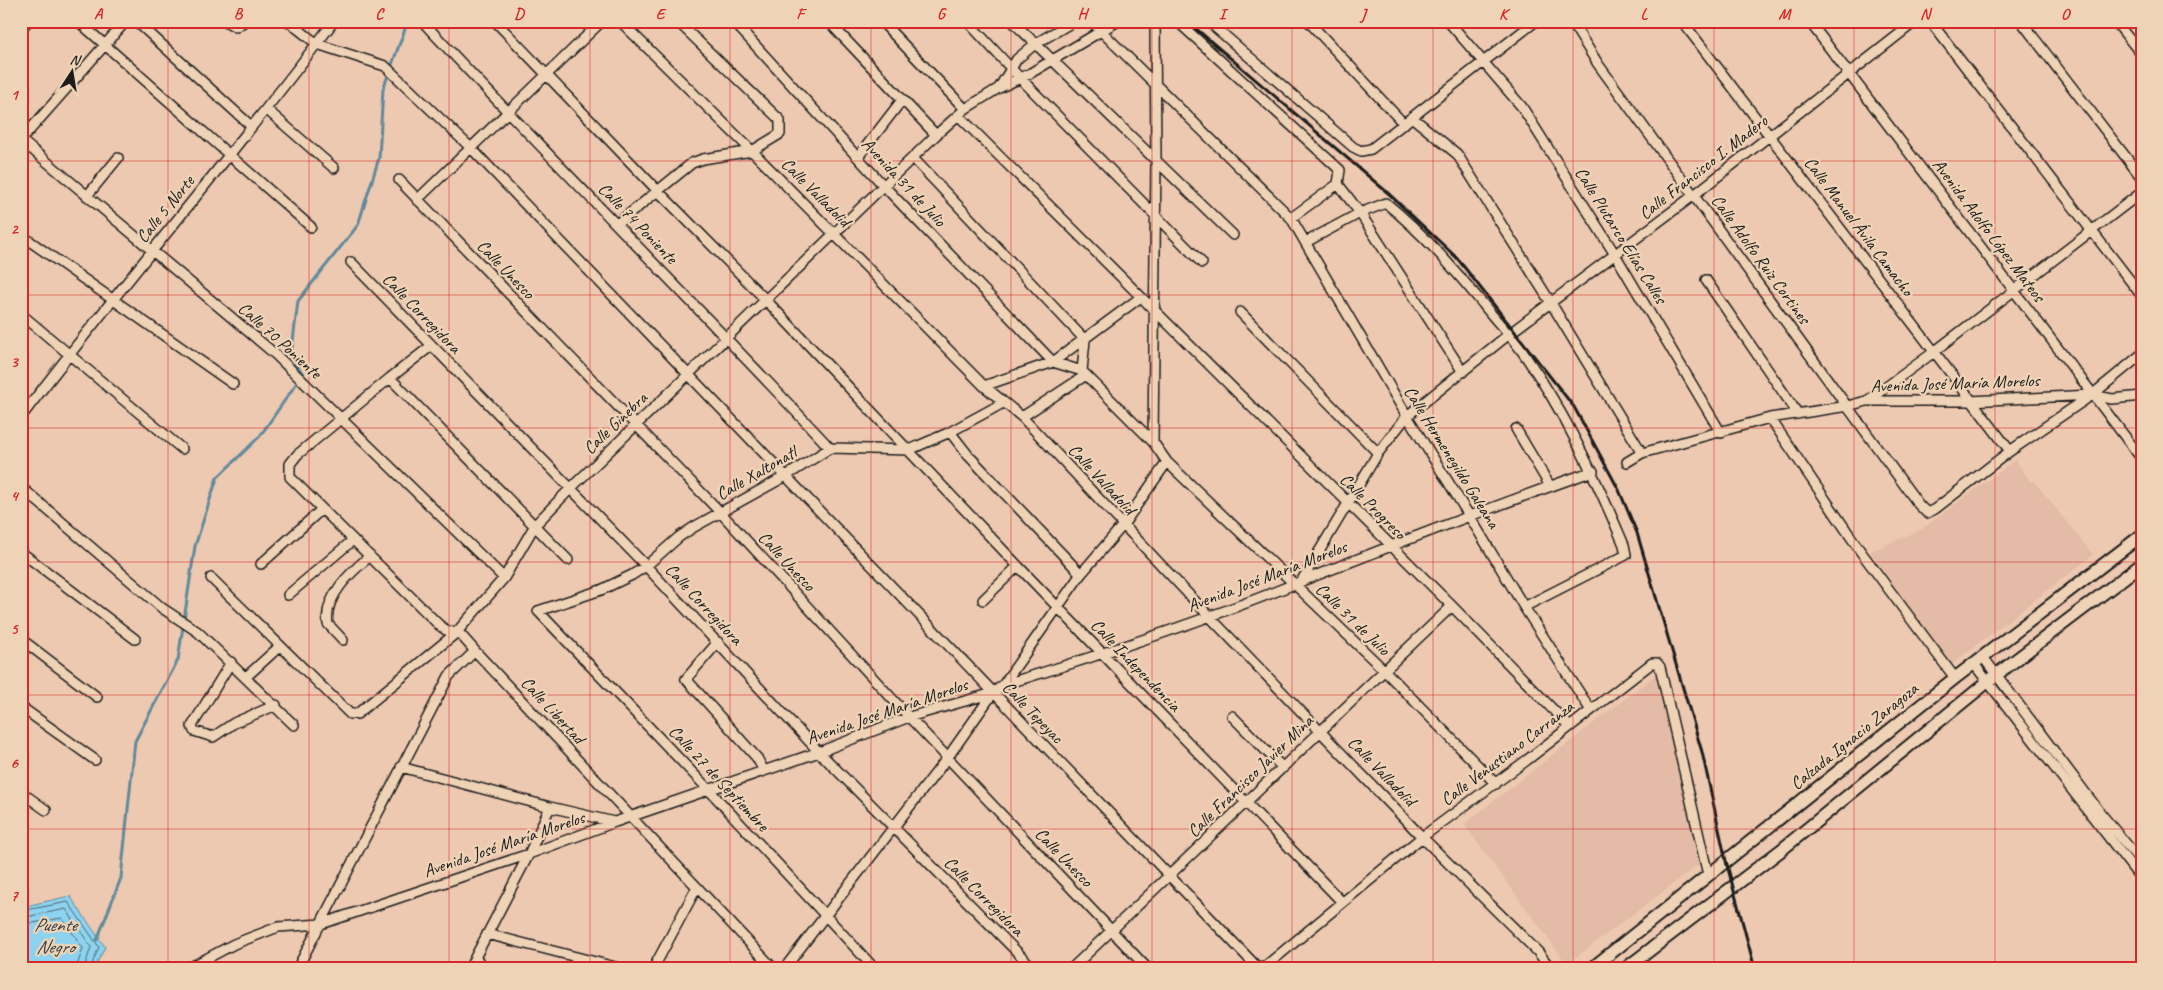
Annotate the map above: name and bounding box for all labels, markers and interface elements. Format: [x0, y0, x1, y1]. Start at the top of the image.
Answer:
text: A [94, 4, 104, 24]
text: B [234, 4, 244, 24]
text: C [375, 4, 385, 24]
text: D [514, 4, 525, 24]
text: E [656, 4, 667, 24]
text: F [796, 4, 807, 24]
text: G [937, 4, 947, 24]
text: H [1077, 4, 1089, 24]
text: I [1219, 4, 1229, 24]
text: J [1359, 4, 1368, 24]
text: K [1499, 4, 1511, 24]
text: L [1641, 4, 1649, 24]
text: M [1778, 4, 1792, 24]
text: N [1920, 4, 1933, 24]
text: O [2061, 4, 2071, 24]
north arrow [48, 48, 98, 98]
text: N [69, 51, 83, 69]
text: 1 [10, 85, 19, 105]
street label: Calle Francisco I. Madero [1634, 109, 1773, 224]
street label: Avenida 31 de Julio [857, 133, 952, 232]
street label: Calle Manuel Ávila Camacho [1799, 152, 1920, 301]
street label: Calle Valladolid [777, 153, 857, 233]
street label: Avenida Adolfo López Mateos [1928, 154, 2051, 307]
street label: Calle Plutarco Elías Calles [1570, 163, 1673, 309]
street label: Calle 5 Norte [131, 170, 200, 247]
street label: Calle 74 Poniente [594, 178, 683, 269]
street label: Calle Adolfo Ruiz Cortines [1707, 190, 1816, 329]
text: 2 [10, 219, 19, 239]
street label: Calle Unesco [472, 235, 541, 304]
street label: Calle Corregidora [378, 268, 467, 359]
street label: Calle 70 Poniente [234, 297, 327, 384]
text: 3 [10, 352, 19, 372]
street label: Avenida José María Morelos [1870, 369, 2042, 397]
street label: Calle Hermenegildo Galeana [1399, 382, 1506, 534]
street label: Calle Ginebra [578, 386, 653, 459]
street label: Calle Valladolid [1064, 439, 1142, 521]
street label: Calle Xaltonatl [712, 440, 803, 505]
street label: Calle Progreso [1335, 468, 1412, 545]
text: 4 [10, 486, 19, 506]
street label: Calle Unesco [754, 526, 821, 597]
street label: Avenida José María Morelos [1184, 535, 1352, 617]
street label: Calle Corregidora [661, 558, 748, 650]
street label: Calle 31 de Julio [1311, 578, 1396, 661]
street label: Calle Independencia [1086, 614, 1187, 717]
text: 5 [11, 619, 20, 639]
street label: Calle Libertad [516, 672, 592, 750]
street label: Avenida José María Morelos [803, 672, 972, 749]
street label: Calle Tepeyac [998, 676, 1069, 748]
street label: Calzada Ignacio Zaragoza [1786, 677, 1923, 794]
street label: Calle Venustiano Carranza [1436, 695, 1579, 810]
street label: Calle Francisco Javier Mina [1182, 709, 1318, 842]
street label: Calle 27 de Septiembre [664, 720, 775, 837]
street label: Calle Valladolid [1343, 731, 1423, 813]
text: 6 [10, 753, 19, 773]
street label: Avenida José María Morelos [420, 805, 589, 882]
street label: Calle Unesco [1030, 823, 1099, 892]
street label: Calle Corregidora [939, 851, 1029, 941]
text: 7 [10, 886, 19, 906]
water label: Puente Negro [34, 913, 79, 959]

